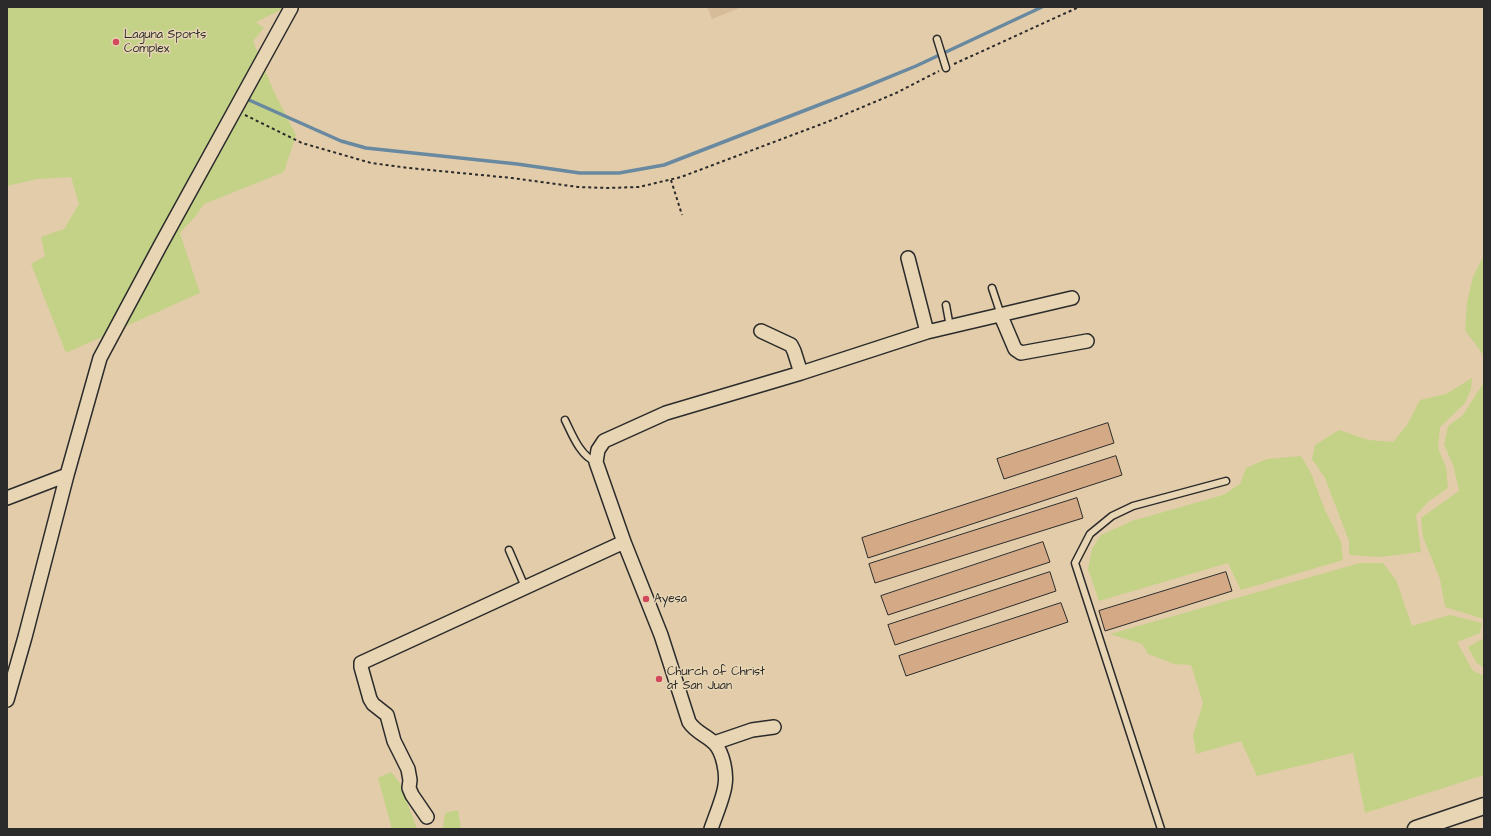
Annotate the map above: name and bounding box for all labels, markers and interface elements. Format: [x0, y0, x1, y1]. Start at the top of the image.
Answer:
place label: Laguna Sports Complex [124, 28, 206, 56]
marker: Laguna Sports Complex [111, 37, 121, 47]
place label: Ayesa [654, 592, 687, 606]
marker: Ayesa [641, 594, 651, 604]
place label: Church of Christ at San Juan [667, 665, 765, 693]
marker: Church of Christ at San Juan [654, 674, 664, 684]

